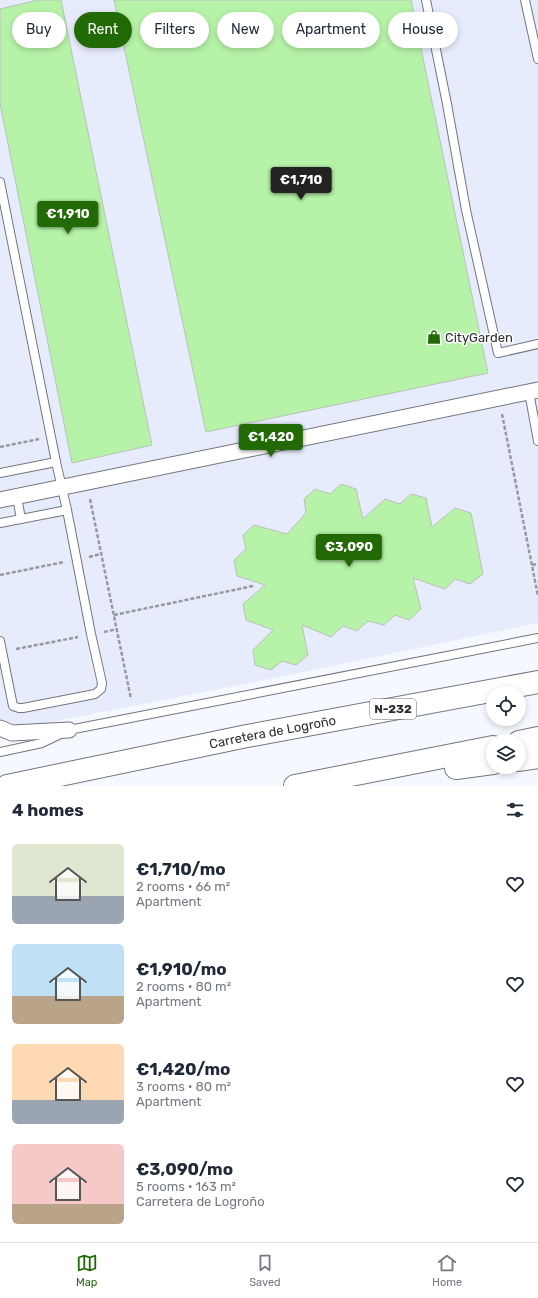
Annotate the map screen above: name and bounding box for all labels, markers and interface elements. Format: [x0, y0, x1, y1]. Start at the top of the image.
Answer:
chip: Buy [12, 12, 66, 48]
chip: Rent [74, 12, 132, 48]
chip: Filters [140, 12, 209, 48]
chip: New [217, 12, 274, 48]
chip: Apartment [282, 12, 380, 48]
chip: House [388, 12, 458, 48]
pin: €1,710 [268, 167, 334, 201]
text: €1,710 [280, 172, 322, 187]
pin: €1,910 [35, 201, 101, 235]
text: €1,910 [46, 206, 90, 221]
shop icon: CityGarden [426, 329, 442, 345]
place label: CityGarden [445, 330, 513, 345]
pin: €1,420 [238, 424, 304, 458]
text: €1,420 [248, 429, 294, 444]
pin: €3,090 [316, 534, 382, 568]
text: €3,090 [325, 539, 373, 554]
map controls [486, 686, 526, 774]
button: locate [486, 686, 526, 726]
road number: N-232 [370, 699, 416, 719]
street label: Carretera de Logroño [208, 713, 337, 752]
button: layers [486, 734, 526, 774]
icon: filters [504, 799, 526, 821]
text: 4 homes [12, 800, 84, 820]
text: €1,710/mo [136, 859, 226, 879]
icon: home [44, 860, 92, 908]
icon: heart [504, 873, 526, 895]
text: 2 rooms · 66 m² [136, 879, 230, 894]
text: Apartment [136, 894, 201, 909]
text: €1,910/mo [136, 959, 227, 979]
icon: home [44, 960, 92, 1008]
icon: heart [504, 973, 526, 995]
text: 2 rooms · 80 m² [136, 979, 231, 994]
text: Apartment [136, 994, 201, 1009]
text: €1,420/mo [136, 1059, 231, 1079]
icon: home [44, 1060, 92, 1108]
icon: heart [504, 1073, 526, 1095]
text: 3 rooms · 80 m² [136, 1079, 231, 1094]
text: Apartment [136, 1094, 201, 1109]
text: €3,090/mo [136, 1159, 233, 1179]
icon: home [44, 1160, 92, 1208]
icon: heart [504, 1173, 526, 1195]
text: 5 rooms · 163 m² [136, 1179, 236, 1194]
text: Carretera de Logroño [136, 1194, 265, 1209]
tab: Map [76, 1252, 98, 1289]
tab: Saved [249, 1252, 281, 1289]
tab: Home [432, 1252, 462, 1289]

